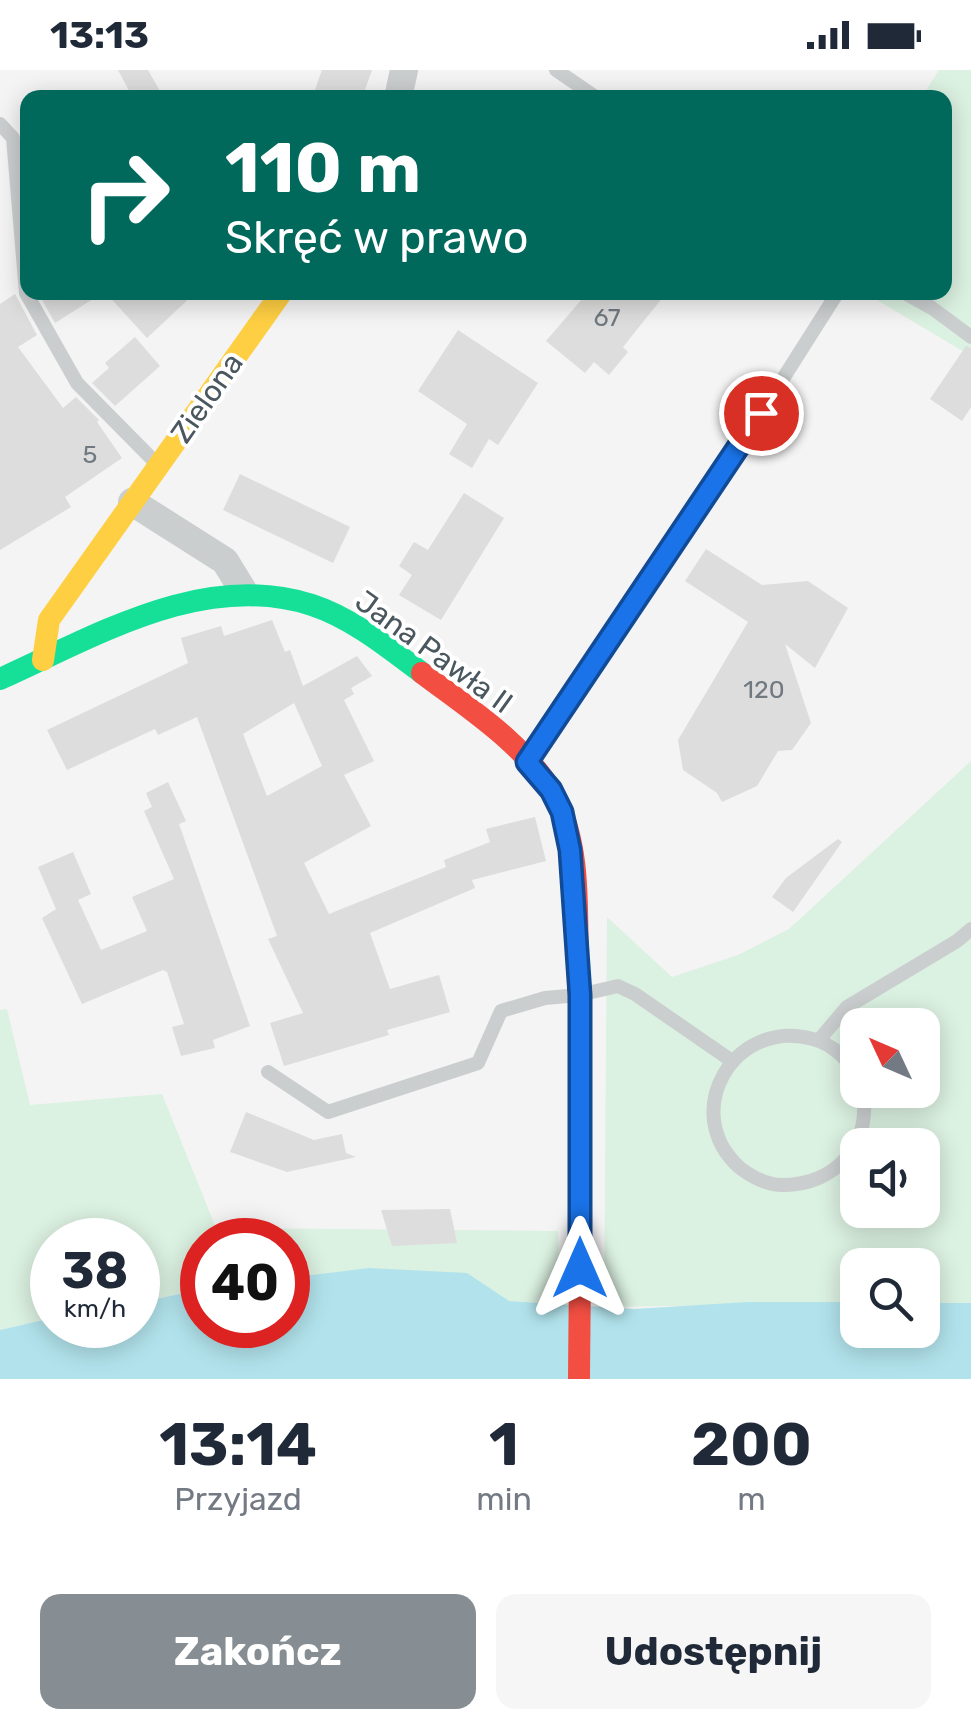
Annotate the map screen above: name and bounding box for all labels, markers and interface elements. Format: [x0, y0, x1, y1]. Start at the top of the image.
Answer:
text: 13:13 [50, 12, 149, 58]
text: 110 m [225, 127, 421, 210]
icon: right [60, 130, 190, 260]
text: Skręć w prawo [225, 211, 529, 264]
house number: 67 [593, 303, 621, 332]
street label: Zielona [163, 346, 251, 450]
pin [719, 371, 804, 456]
icon: arrive [734, 386, 789, 441]
house number: 5 [83, 440, 97, 469]
street label: Jana Pawła II [348, 583, 520, 721]
house number: 120 [743, 675, 785, 704]
north arrow [840, 1008, 940, 1108]
map controls [840, 1008, 940, 1348]
button: sound [840, 1128, 940, 1228]
position arrow [528, 1216, 632, 1320]
speed limit sign: 40 [180, 1218, 310, 1348]
text: 38 [62, 1241, 128, 1301]
button: search [840, 1248, 940, 1348]
text: km/h [64, 1294, 126, 1323]
text: 13:14 [159, 1409, 317, 1480]
text: 1 [489, 1409, 519, 1480]
text: 200 [691, 1409, 812, 1480]
text: Przyjazd [174, 1480, 302, 1518]
text: min [476, 1480, 532, 1518]
text: m [737, 1480, 766, 1518]
button: Zakończ [40, 1594, 476, 1709]
button: Udostępnij [496, 1594, 931, 1709]

